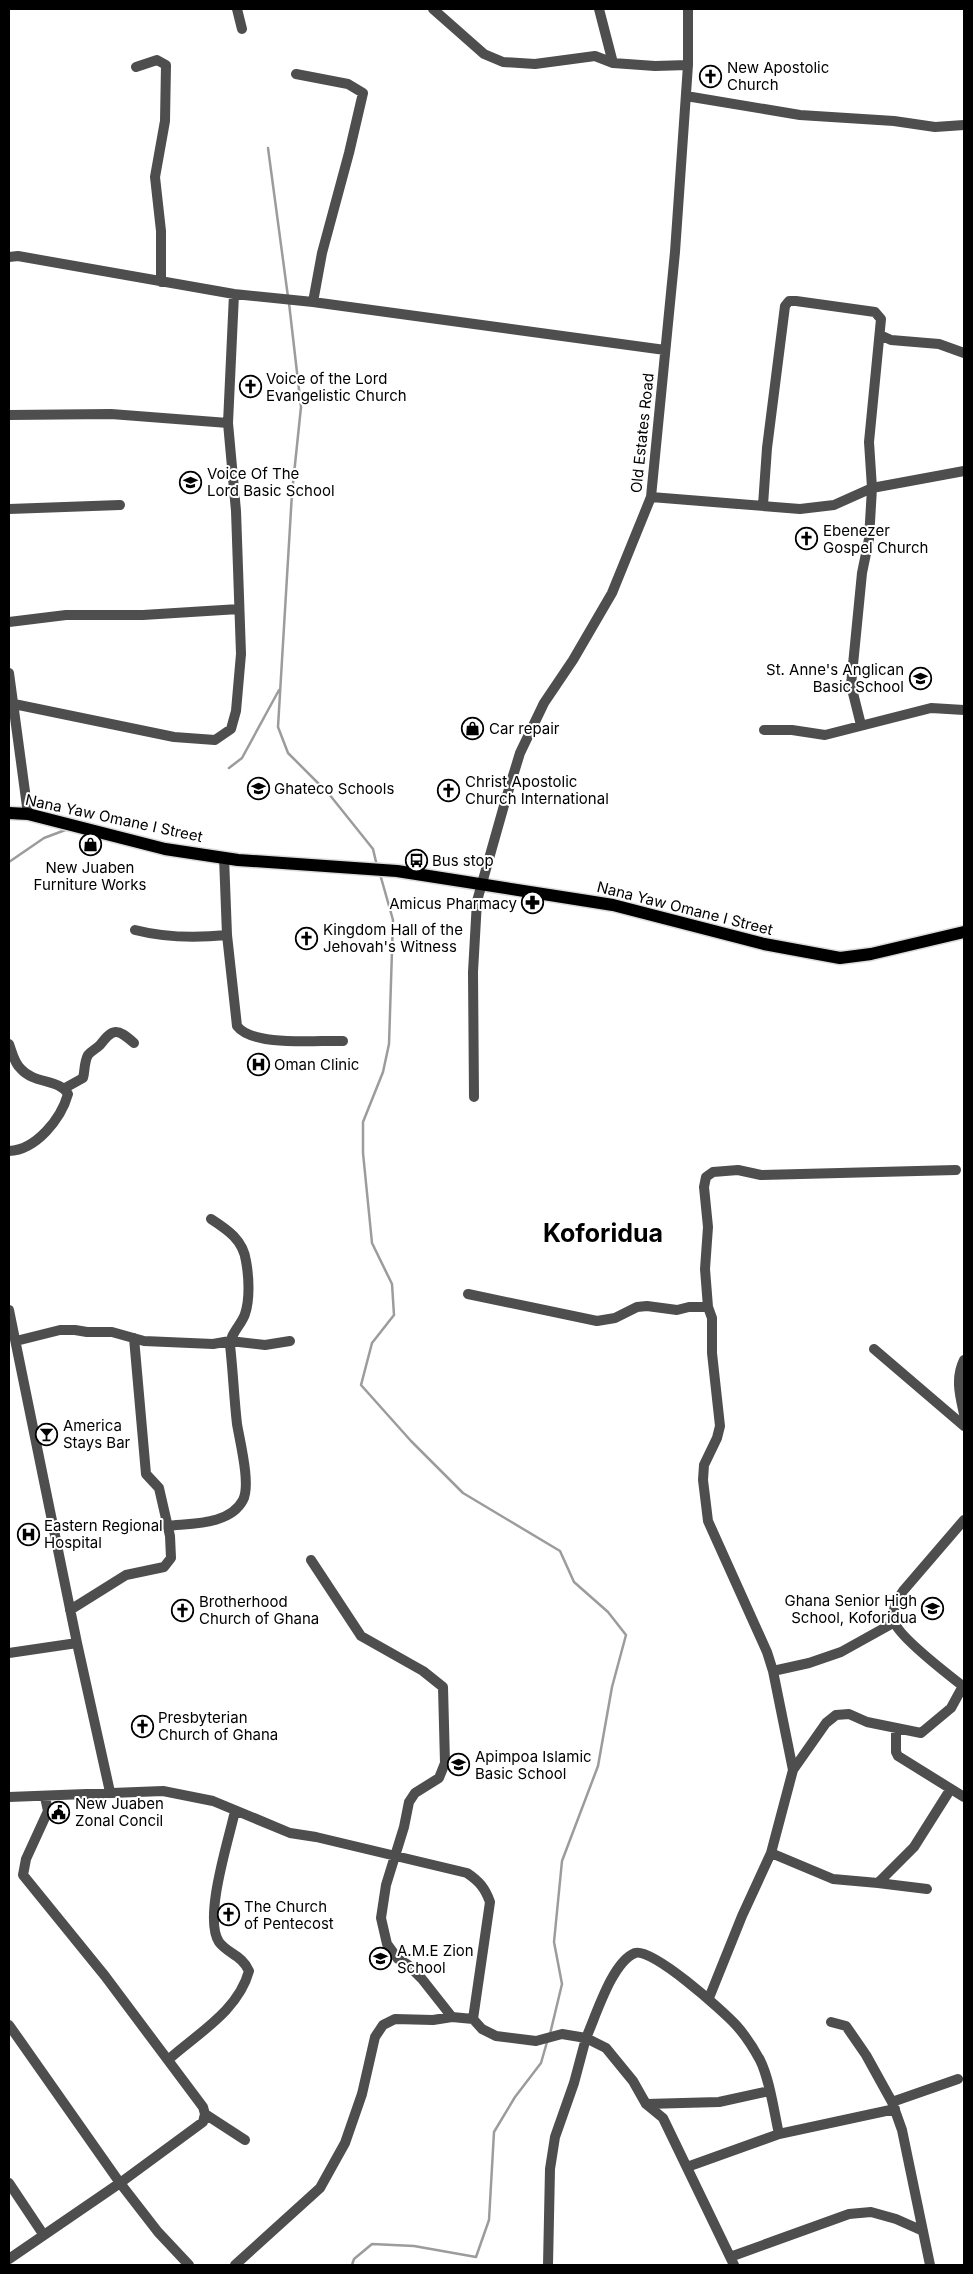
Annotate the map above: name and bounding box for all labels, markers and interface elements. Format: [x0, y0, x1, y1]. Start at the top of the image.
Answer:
place label: New Apostolic Church [727, 58, 829, 94]
church icon: New Apostolic Church [699, 64, 723, 88]
place label: Voice of the Lord Evangelistic Church [266, 369, 407, 405]
street label: Old Estates Road [626, 372, 658, 494]
church icon: Voice of the Lord Evangelistic Church [238, 375, 262, 399]
place label: Voice Of The Lord Basic School [207, 464, 335, 500]
school or university icon: Voice Of The Lord Basic School [179, 470, 203, 494]
place label: Ebenezer Gospel Church [823, 521, 928, 557]
church icon: Ebenezer Gospel Church [795, 527, 819, 551]
place label: St. Anne's Anglican Basic School [766, 660, 904, 696]
school or university icon: St. Anne's Anglican Basic School [908, 666, 932, 690]
shop icon: Car repair [461, 716, 485, 740]
place label: Car repair [489, 719, 560, 738]
place label: Christ Apostolic Church International [465, 772, 609, 808]
school or university icon: Ghateco Schools [246, 776, 270, 800]
church icon: Christ Apostolic Church International [437, 778, 461, 802]
place label: Ghateco Schools [274, 779, 394, 798]
street label: Nana Yaw Omane I Street [24, 790, 204, 846]
shop icon: New Juaben Furniture Works [78, 832, 102, 856]
bus stop icon: Bus stop [404, 848, 428, 872]
place label: Bus stop [432, 851, 494, 870]
place label: New Juaben Furniture Works [34, 858, 146, 894]
street label: Nana Yaw Omane I Street [595, 877, 775, 939]
pharmacy icon: Amicus Pharmacy [521, 891, 545, 915]
place label: Amicus Pharmacy [389, 894, 518, 913]
place label: Kingdom Hall of the Jehovah's Witness [323, 920, 463, 956]
church icon: Kingdom Hall of the Jehovah's Witness [295, 926, 319, 950]
hospital icon: Oman Clinic [246, 1052, 270, 1076]
place label: Oman Clinic [274, 1055, 359, 1074]
district label: Koforidua [543, 1218, 663, 1248]
place label: America Stays Bar [63, 1416, 131, 1452]
bar icon: America Stays Bar [35, 1422, 59, 1446]
place label: Eastern Regional Hospital [44, 1516, 163, 1552]
hospital icon: Eastern Regional Hospital [16, 1522, 40, 1546]
place label: Ghana Senior High School, Koforidua [784, 1591, 917, 1627]
place label: Brotherhood Church of Ghana [199, 1592, 319, 1628]
school or university icon: Ghana Senior High School, Koforidua [921, 1597, 945, 1621]
church icon: Brotherhood Church of Ghana [171, 1598, 195, 1622]
place label: Presbyterian Church of Ghana [158, 1708, 278, 1744]
church icon: Presbyterian Church of Ghana [130, 1714, 154, 1738]
place label: Apimpoa Islamic Basic School [475, 1747, 592, 1783]
school or university icon: Apimpoa Islamic Basic School [447, 1753, 471, 1777]
place label: New Juaben Zonal Concil [75, 1794, 164, 1830]
public building icon: New Juaben Zonal Concil [47, 1800, 71, 1824]
place label: The Church of Pentecost [244, 1897, 334, 1933]
church icon: The Church of Pentecost [216, 1903, 240, 1927]
place label: A.M.E Zion School [397, 1941, 474, 1977]
school or university icon: A.M.E Zion School [369, 1947, 393, 1971]

